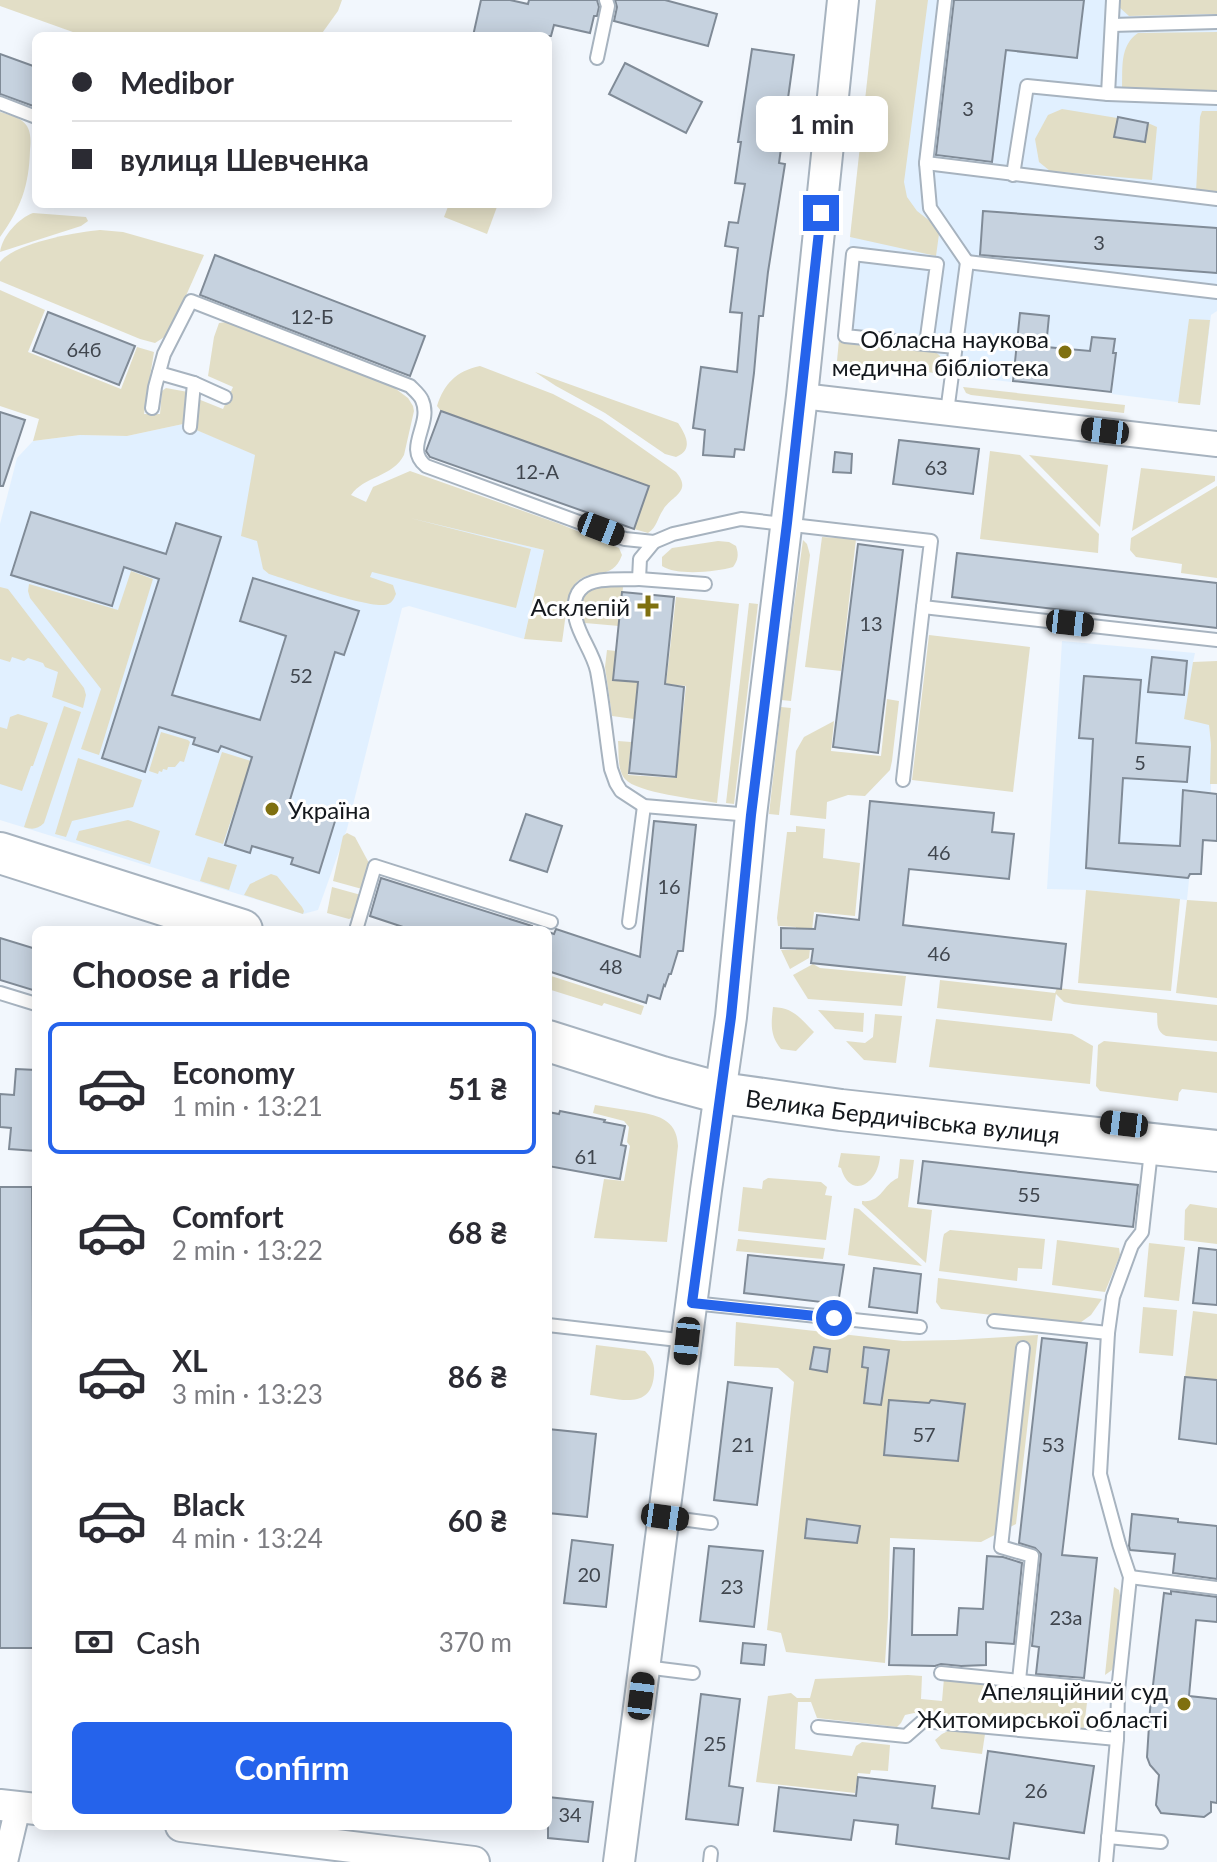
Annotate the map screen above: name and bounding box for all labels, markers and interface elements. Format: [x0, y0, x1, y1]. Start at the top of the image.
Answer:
text: Medibor [120, 64, 234, 100]
house number: 3 [962, 96, 974, 120]
callout: 1 min [755, 97, 887, 153]
text: 1 min [790, 108, 854, 140]
text: вулиця Шевченка [120, 141, 369, 177]
route end [803, 195, 839, 231]
house number: 3 [1093, 230, 1105, 254]
house number: 12-Б [290, 304, 334, 328]
place label: Обласна наукова медична бібліотека [832, 324, 1049, 381]
house number: 64б [67, 337, 101, 361]
marker: Обласна наукова медична бібліотека [1056, 343, 1074, 361]
car [1080, 416, 1130, 446]
house number: 63 [924, 455, 948, 479]
house number: 12-А [515, 459, 560, 483]
car [574, 509, 628, 549]
place label: Асклепій [530, 592, 630, 621]
marker: Асклепій [637, 595, 659, 617]
car [1045, 609, 1095, 637]
house number: 13 [859, 611, 883, 635]
house number: 52 [289, 663, 313, 687]
house number: 5 [1134, 750, 1146, 774]
place label: Україна [288, 795, 370, 824]
marker: Україна [263, 800, 281, 818]
house number: 46 [927, 840, 951, 864]
house number: 16 [657, 874, 681, 898]
house number: 46 [927, 941, 951, 965]
text: Choose a ride [72, 952, 291, 996]
house number: 48 [599, 954, 623, 978]
icon: car [76, 1052, 148, 1124]
text: Economy [172, 1054, 295, 1090]
text: 51 ₴ [448, 1070, 508, 1106]
street label: Велика Бердичівська вулиця [744, 1082, 1061, 1148]
text: 1 min · 13:21 [172, 1090, 323, 1122]
car [1099, 1109, 1149, 1139]
house number: 61 [574, 1144, 598, 1168]
house number: 55 [1017, 1182, 1041, 1206]
icon: car [76, 1196, 148, 1268]
text: Comfort [172, 1198, 284, 1234]
text: 68 ₴ [448, 1214, 508, 1250]
text: 2 min · 13:22 [172, 1234, 323, 1266]
route start [816, 1300, 852, 1336]
car [673, 1316, 701, 1366]
icon: car [76, 1340, 148, 1412]
text: XL [172, 1342, 208, 1378]
text: 86 ₴ [448, 1358, 508, 1394]
text: 3 min · 13:23 [172, 1378, 323, 1410]
house number: 57 [912, 1422, 936, 1446]
house number: 21 [731, 1432, 755, 1456]
house number: 53 [1041, 1432, 1065, 1456]
icon: car [76, 1484, 148, 1556]
text: Black [172, 1486, 245, 1522]
text: 60 ₴ [448, 1502, 508, 1538]
car [640, 1502, 690, 1532]
text: 4 min · 13:24 [172, 1522, 323, 1554]
house number: 20 [577, 1562, 601, 1586]
house number: 23 [720, 1574, 744, 1598]
house number: 23а [1049, 1605, 1083, 1629]
icon: cash [72, 1620, 116, 1664]
text: Cash [136, 1624, 201, 1660]
text: 370 m [439, 1626, 512, 1658]
car [626, 1671, 656, 1721]
place label: Апеляційний суд Житомирської області [917, 1676, 1168, 1733]
marker: Апеляційний суд Житомирської області [1175, 1695, 1193, 1713]
button: Confirm [72, 1722, 512, 1814]
house number: 25 [703, 1731, 727, 1755]
house number: 26 [1024, 1778, 1048, 1802]
house number: 34 [558, 1802, 582, 1826]

